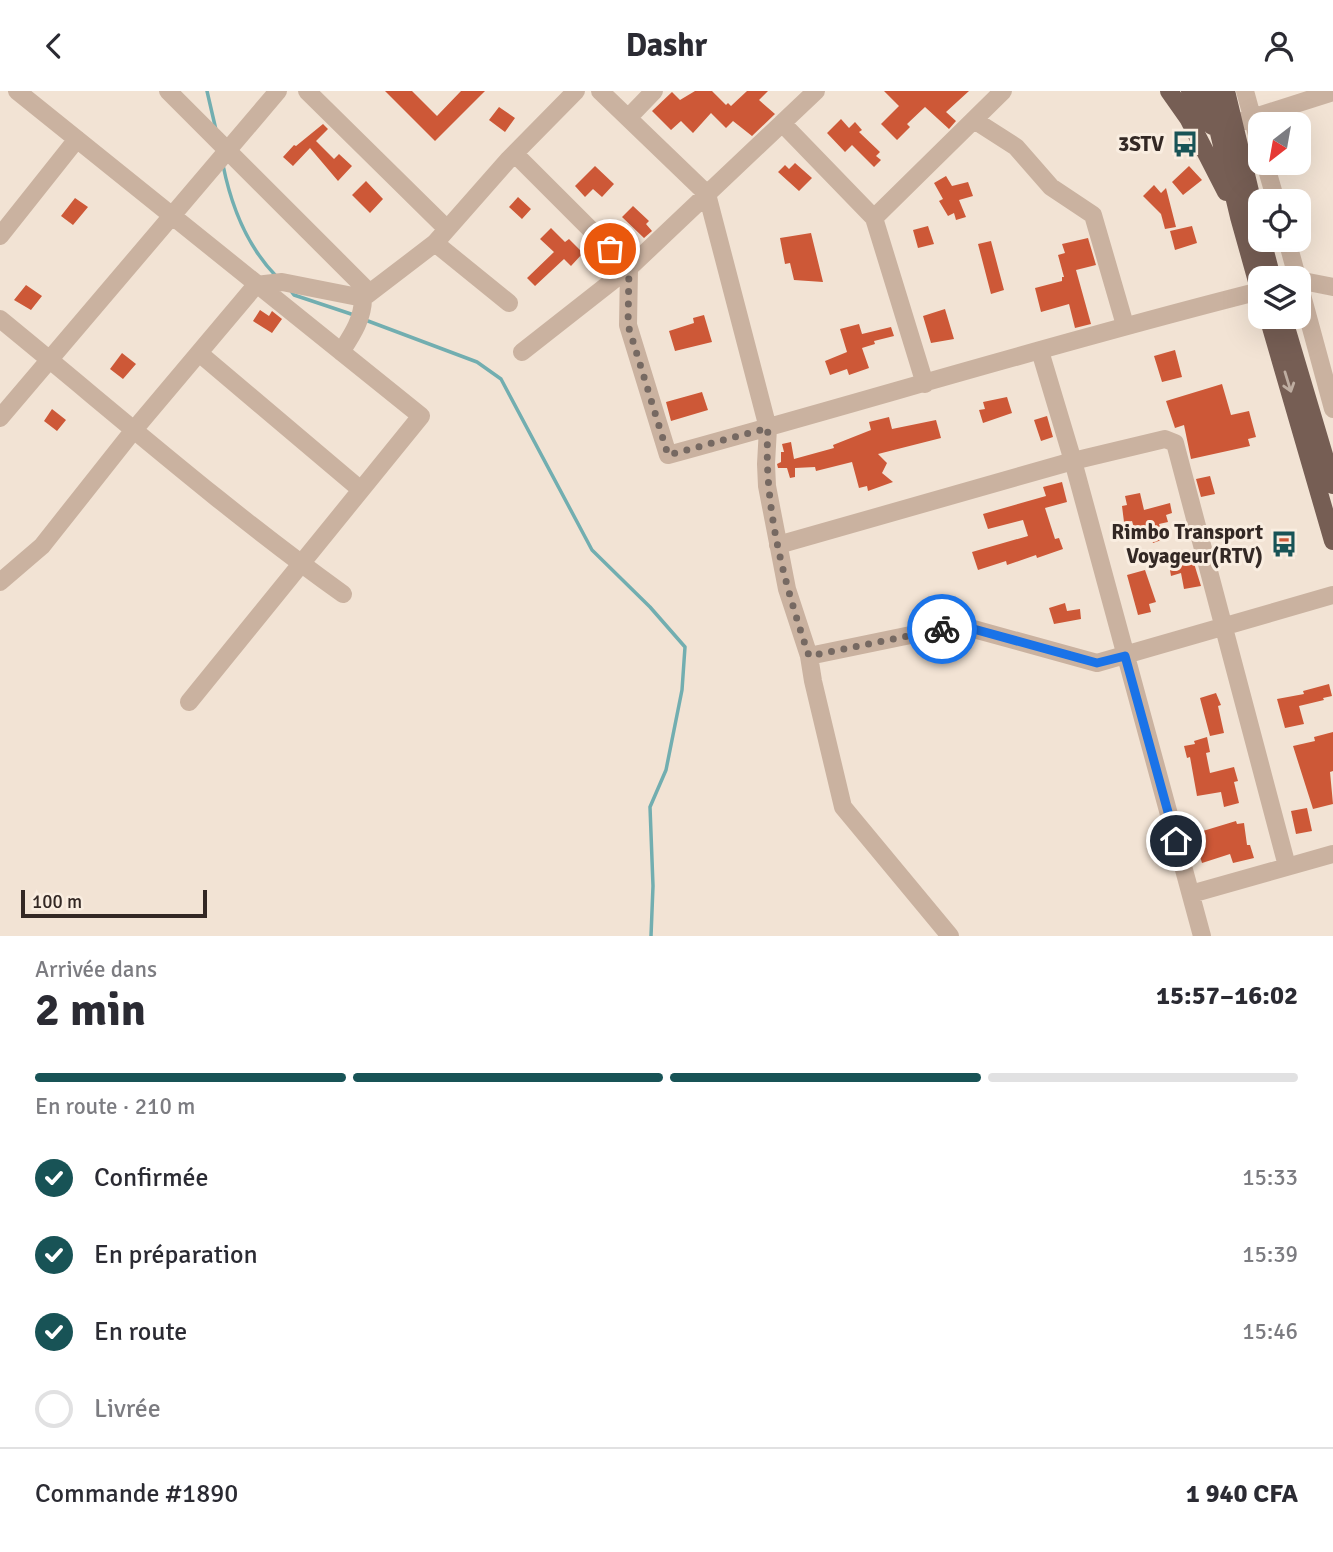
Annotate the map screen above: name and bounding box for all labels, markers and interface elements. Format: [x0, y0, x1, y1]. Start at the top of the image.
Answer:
text: Dashr [626, 26, 707, 65]
icon: back [35, 27, 73, 65]
icon: person [1260, 27, 1298, 65]
north arrow [1248, 112, 1311, 175]
map controls [1248, 112, 1311, 329]
bus stop icon: 3STV [1170, 129, 1200, 159]
place label: 3STV [1118, 131, 1164, 157]
button: locate [1248, 189, 1311, 252]
pin [580, 219, 640, 279]
icon: bag [591, 230, 629, 268]
button: layers [1248, 266, 1311, 329]
one-way arrow [1282, 371, 1295, 393]
place label: Rimbo Transport Voyageur(RTV) [1111, 519, 1263, 569]
bus stop icon: Rimbo Transport Voyageur(RTV) [1269, 529, 1299, 559]
courier [907, 594, 977, 664]
icon: bike [923, 610, 961, 648]
pin [1146, 811, 1206, 871]
icon: home [1157, 822, 1195, 860]
scale bar [21, 887, 206, 919]
text: 100 m [32, 890, 82, 914]
text: Arrivée dans [35, 955, 157, 984]
text: 15:57–16:02 [1156, 980, 1298, 1012]
text: 2 min [35, 982, 146, 1038]
text: En route · 210 m [35, 1092, 195, 1121]
icon: check [35, 1159, 73, 1197]
text: Confirmée [94, 1162, 209, 1194]
text: 15:33 [1242, 1163, 1298, 1192]
icon: check [35, 1236, 73, 1274]
text: En préparation [94, 1239, 258, 1271]
text: 15:39 [1242, 1240, 1298, 1269]
icon: check [35, 1313, 73, 1351]
text: En route [94, 1316, 187, 1348]
text: 15:46 [1242, 1317, 1298, 1346]
text: Livrée [94, 1393, 161, 1425]
text: Commande #1890 [35, 1478, 238, 1510]
text: 1 940 CFA [1186, 1478, 1298, 1510]

